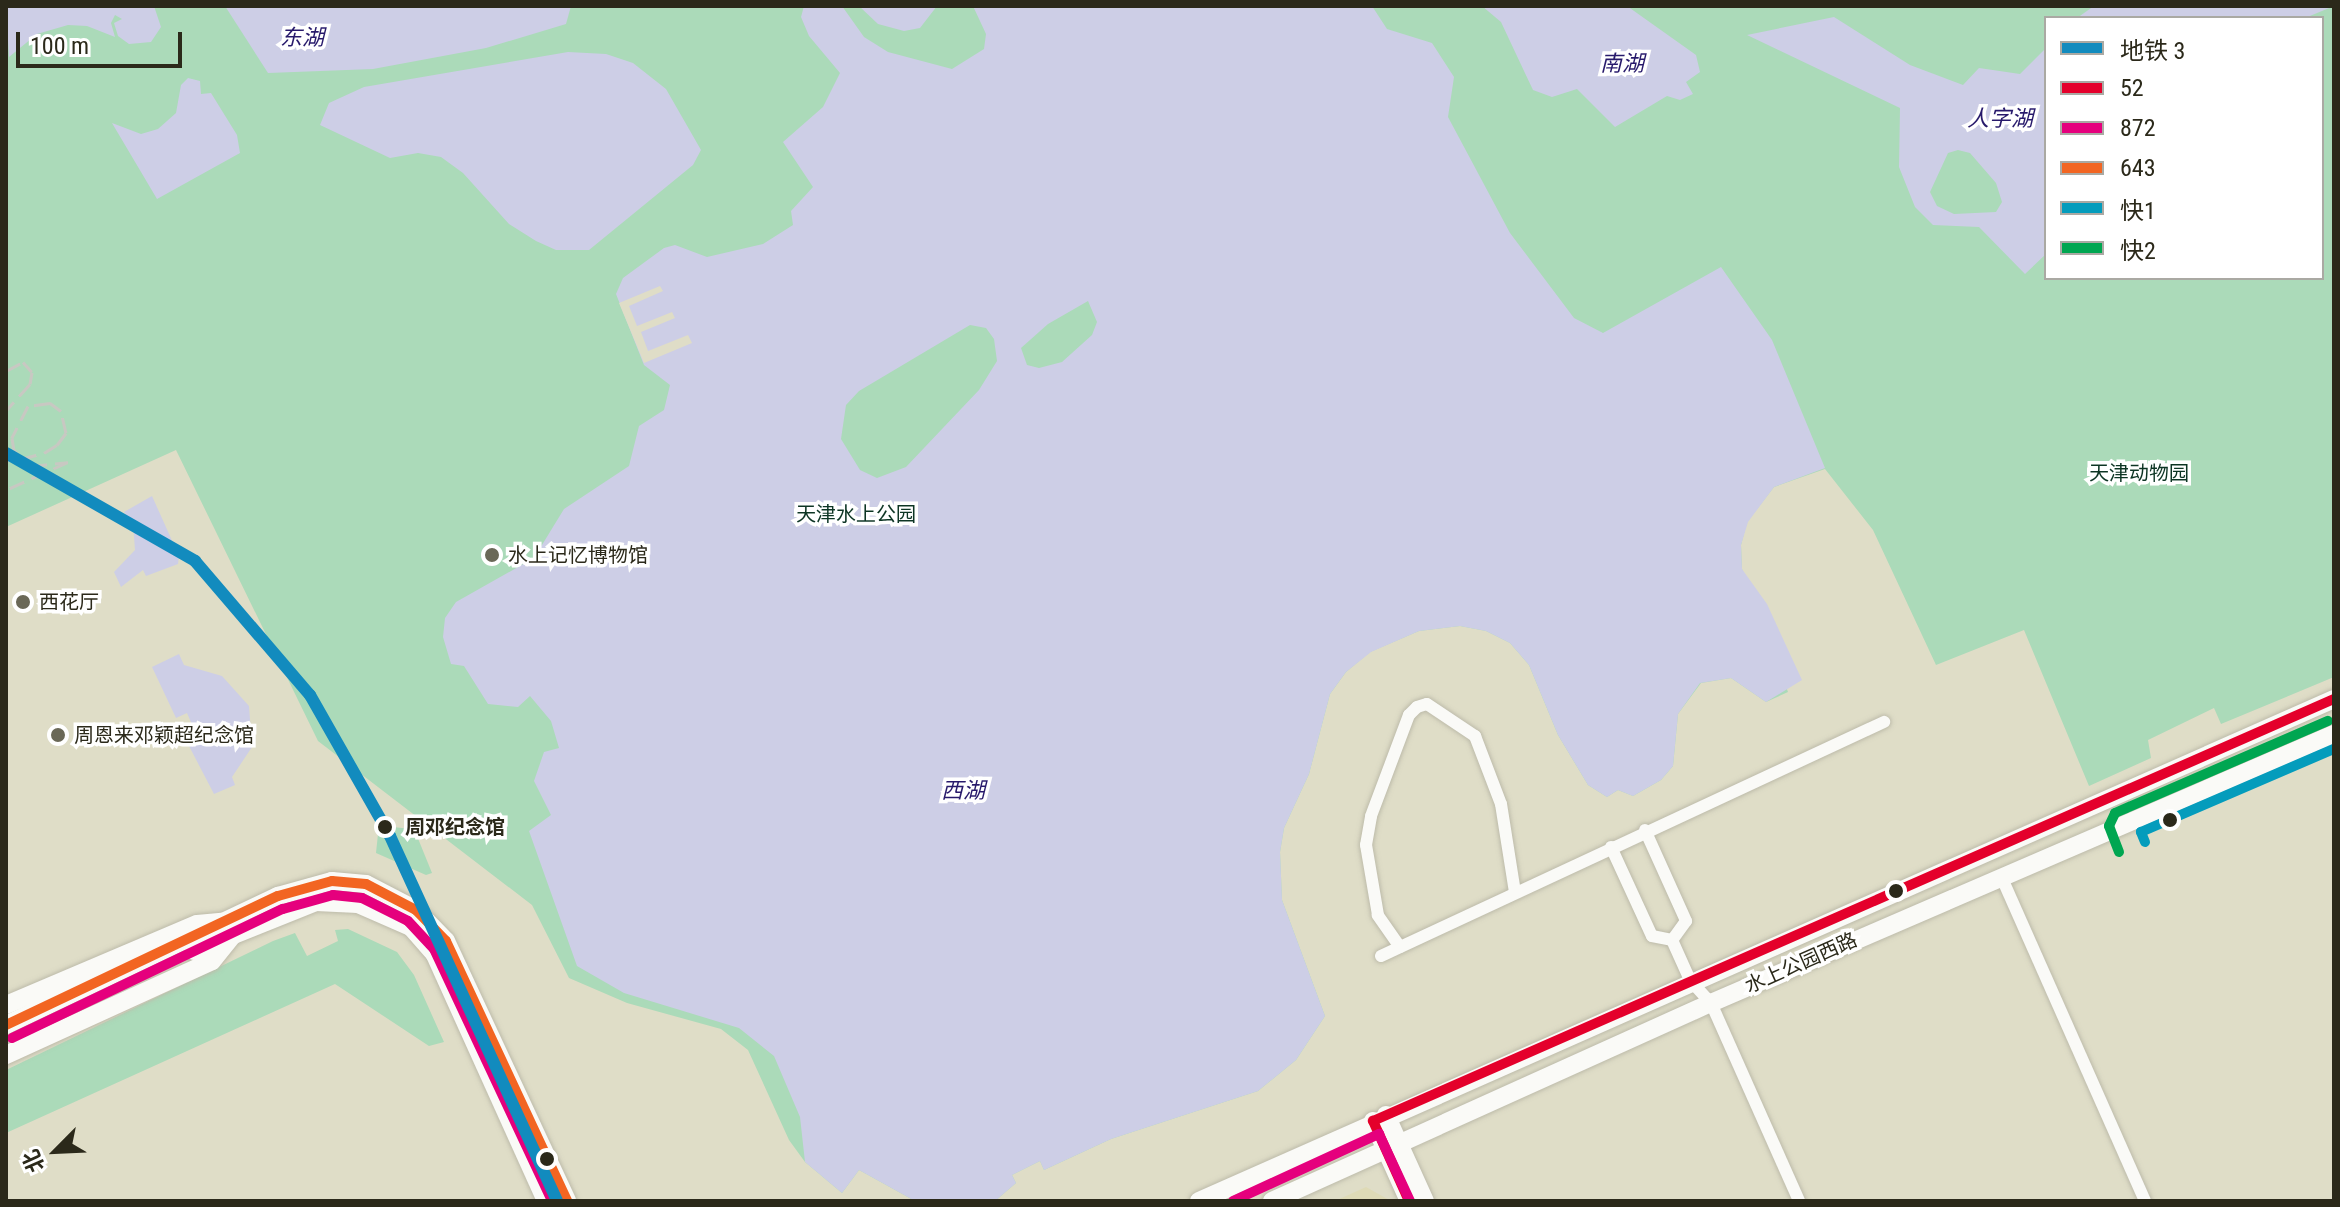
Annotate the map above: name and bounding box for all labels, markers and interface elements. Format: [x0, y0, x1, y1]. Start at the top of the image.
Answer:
scale bar [20, 16, 186, 66]
legend [2044, 16, 2324, 280]
water label: 东湖 [280, 25, 324, 51]
text: 100 m [30, 32, 89, 60]
text: 地铁 3 [2120, 37, 2185, 65]
water label: 南湖 [1600, 51, 1644, 77]
text: 52 [2120, 74, 2144, 102]
water label: 人字湖 [1967, 106, 2033, 132]
text: 872 [2120, 114, 2156, 142]
text: 643 [2120, 154, 2156, 182]
text: 快1 [2120, 197, 2156, 225]
text: 快2 [2120, 237, 2156, 265]
park label: 天津动物园 [2089, 461, 2189, 485]
park label: 天津水上公园 [796, 502, 916, 526]
place label: 水上记忆博物馆 [508, 543, 648, 567]
marker: 水上记忆博物馆 [483, 546, 501, 564]
place label: 西花厅 [39, 590, 99, 614]
marker: 西花厅 [14, 593, 32, 611]
place label: 周恩来邓颖超纪念馆 [74, 723, 254, 747]
marker: 周恩来邓颖超纪念馆 [49, 726, 67, 744]
water label: 西湖 [941, 778, 985, 804]
unlabelled marker [2162, 812, 2178, 828]
marker: 周邓纪念馆 [372, 814, 398, 840]
place label: 周邓纪念馆 [405, 815, 505, 839]
unlabelled marker [1888, 883, 1904, 899]
street label: 水上公园西路 [1741, 928, 1861, 998]
north arrow [16, 1111, 96, 1191]
text: 北 [18, 1146, 50, 1176]
unlabelled marker [539, 1151, 555, 1167]

